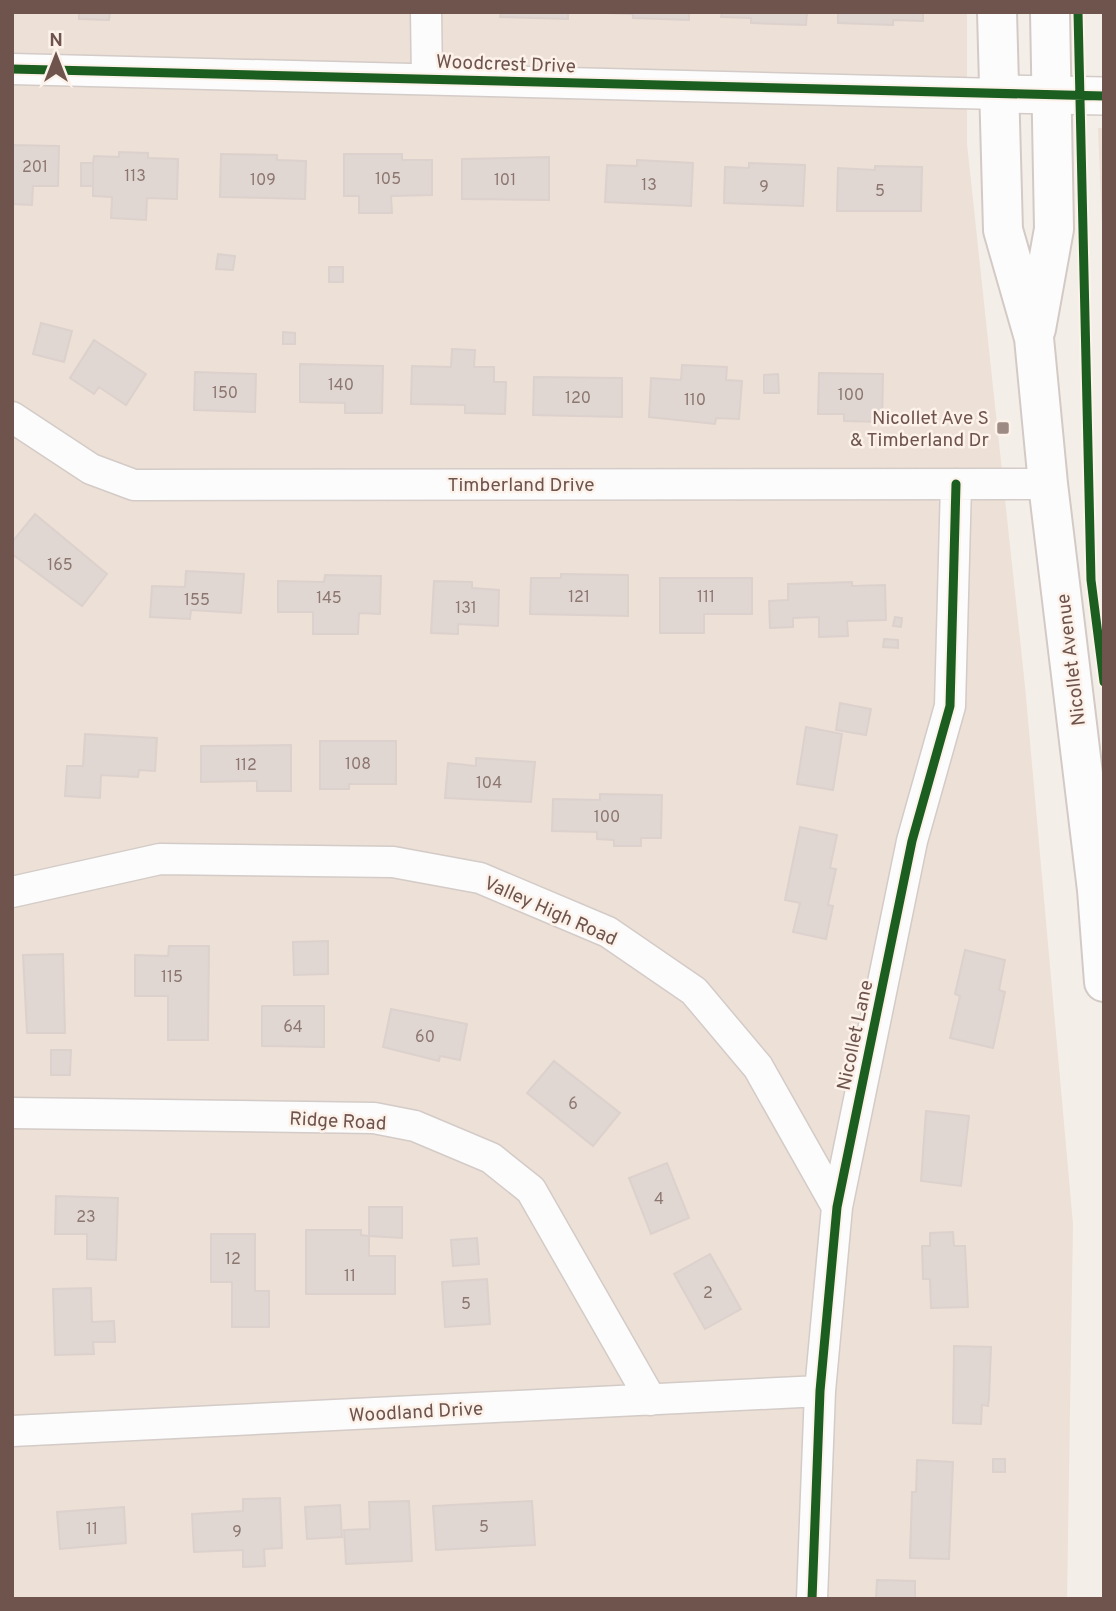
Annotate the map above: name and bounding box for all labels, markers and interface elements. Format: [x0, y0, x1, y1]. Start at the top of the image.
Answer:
north arrow [21, 21, 91, 91]
text: N [49, 29, 63, 53]
street label: Woodcrest Drive [436, 51, 576, 79]
house number: 201 [22, 158, 48, 178]
house number: 113 [124, 167, 146, 187]
house number: 105 [375, 170, 401, 190]
house number: 109 [250, 171, 276, 191]
house number: 101 [494, 171, 516, 191]
house number: 13 [641, 176, 657, 196]
house number: 9 [759, 178, 769, 198]
house number: 5 [875, 182, 885, 202]
house number: 140 [328, 376, 354, 396]
house number: 150 [212, 384, 238, 404]
house number: 100 [838, 386, 864, 406]
house number: 120 [565, 389, 591, 409]
house number: 110 [684, 391, 706, 411]
place label: Nicollet Ave S & Timberland Dr [850, 407, 990, 453]
marker: Nicollet Ave S & Timberland Dr [995, 420, 1011, 436]
street label: Timberland Drive [447, 474, 595, 498]
house number: 165 [47, 556, 73, 576]
house number: 121 [568, 588, 590, 608]
house number: 111 [697, 588, 715, 608]
house number: 145 [316, 589, 342, 609]
house number: 155 [184, 591, 210, 611]
street label: Nicollet Avenue [1052, 592, 1092, 727]
house number: 131 [455, 599, 477, 619]
house number: 108 [345, 755, 371, 775]
house number: 112 [235, 756, 257, 776]
house number: 104 [476, 774, 502, 794]
house number: 100 [594, 808, 620, 828]
street label: Valley High Road [480, 872, 621, 952]
house number: 115 [161, 968, 183, 988]
street label: Nicollet Lane [833, 978, 879, 1093]
house number: 64 [283, 1018, 303, 1038]
house number: 60 [415, 1028, 435, 1048]
house number: 6 [568, 1095, 578, 1115]
street label: Ridge Road [289, 1107, 387, 1137]
house number: 4 [654, 1190, 664, 1210]
house number: 23 [76, 1208, 96, 1228]
house number: 12 [225, 1250, 241, 1270]
house number: 11 [344, 1267, 356, 1287]
house number: 2 [703, 1284, 713, 1304]
house number: 5 [461, 1295, 471, 1315]
street label: Woodland Drive [348, 1397, 484, 1428]
house number: 5 [479, 1518, 489, 1538]
house number: 11 [86, 1520, 98, 1540]
house number: 9 [232, 1523, 242, 1543]

